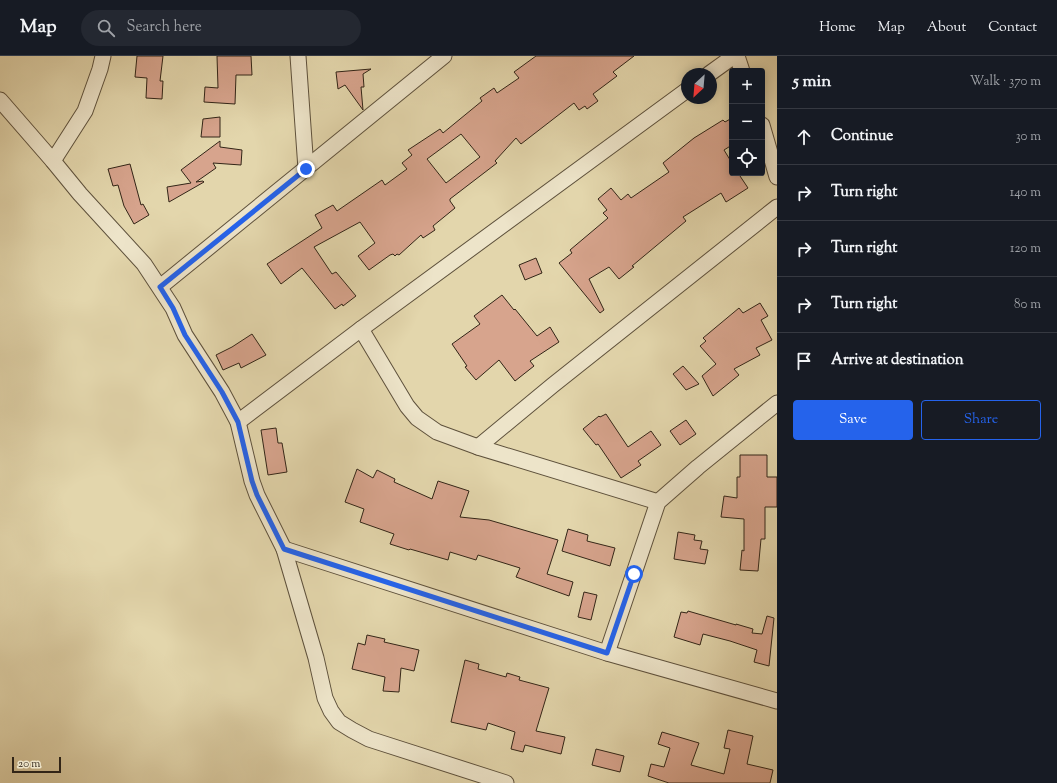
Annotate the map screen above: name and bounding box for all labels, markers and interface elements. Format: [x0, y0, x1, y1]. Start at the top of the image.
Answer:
search box [81, 10, 361, 46]
text: Map [20, 14, 57, 41]
icon: search [95, 17, 117, 39]
text: Search here [127, 17, 202, 38]
text: Home [819, 18, 856, 38]
text: Map [878, 18, 905, 38]
text: About [927, 18, 966, 38]
text: Contact [988, 18, 1037, 38]
north arrow [681, 68, 717, 104]
map controls [729, 68, 765, 176]
button: + [729, 68, 765, 104]
text: 5 min [793, 70, 831, 94]
text: Walk · 370 m [970, 73, 1041, 91]
button: − [729, 104, 765, 140]
icon: ahead [793, 126, 815, 148]
text: Continue [831, 126, 893, 147]
text: 30 m [1015, 128, 1041, 146]
button: locate [729, 140, 765, 176]
route end [297, 160, 315, 178]
icon: right [793, 182, 815, 204]
text: Turn right [831, 182, 897, 203]
text: 140 m [1010, 184, 1041, 202]
icon: right [793, 238, 815, 260]
text: Turn right [831, 238, 897, 259]
text: 120 m [1010, 240, 1041, 258]
icon: right [793, 294, 815, 316]
text: Turn right [831, 294, 897, 315]
text: 80 m [1014, 296, 1041, 314]
icon: arrive [793, 350, 815, 372]
text: Arrive at destination [831, 350, 964, 371]
button: Save [793, 400, 913, 440]
button: Share [921, 400, 1041, 440]
route start [625, 565, 643, 583]
scale bar [12, 755, 61, 774]
text: 20 m [18, 756, 40, 772]

